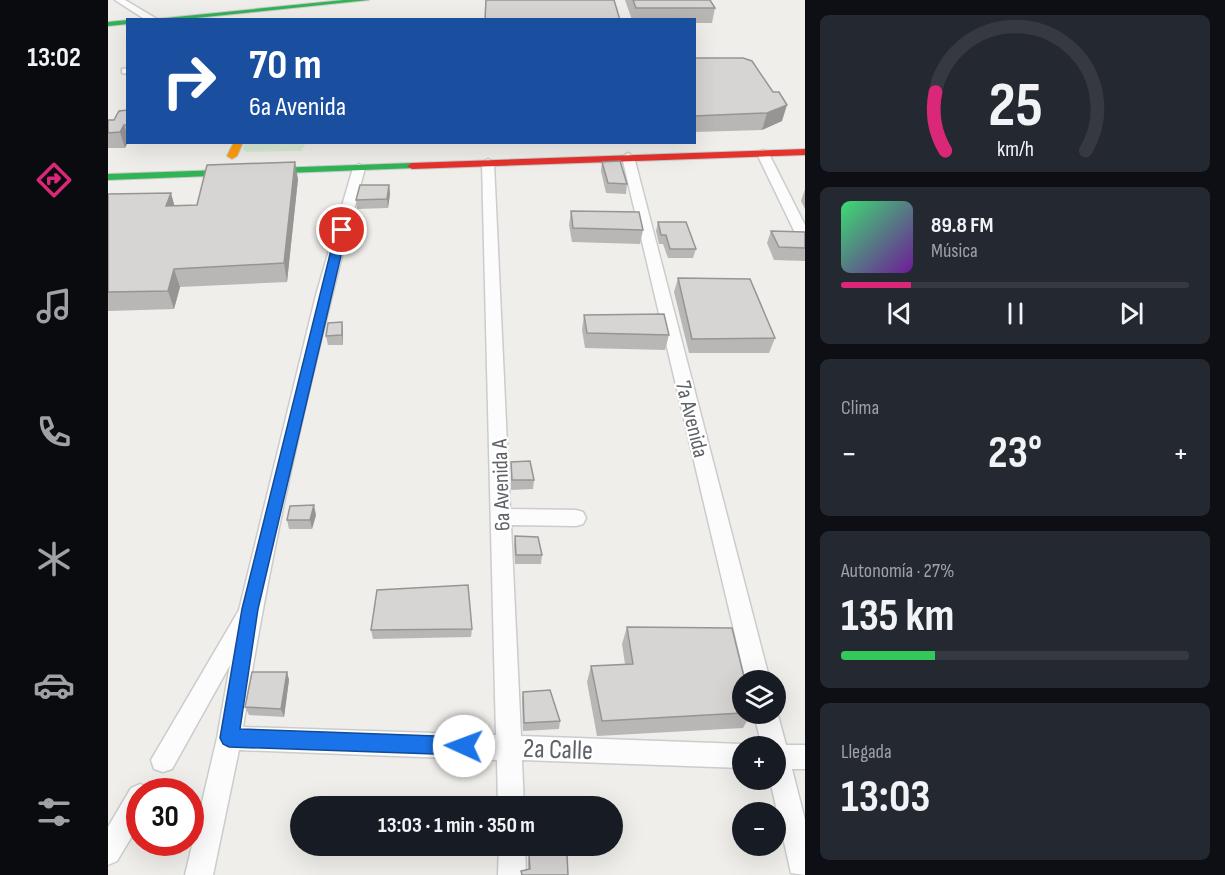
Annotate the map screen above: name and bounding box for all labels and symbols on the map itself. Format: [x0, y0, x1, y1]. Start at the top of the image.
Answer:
pin [316, 204, 367, 255]
street label: 7a Avenida [669, 378, 714, 460]
street label: 6a Avenida A [486, 438, 517, 531]
position arrow [432, 714, 496, 778]
street label: 2a Calle [523, 733, 593, 767]
speed limit sign: 30 [126, 778, 204, 856]

